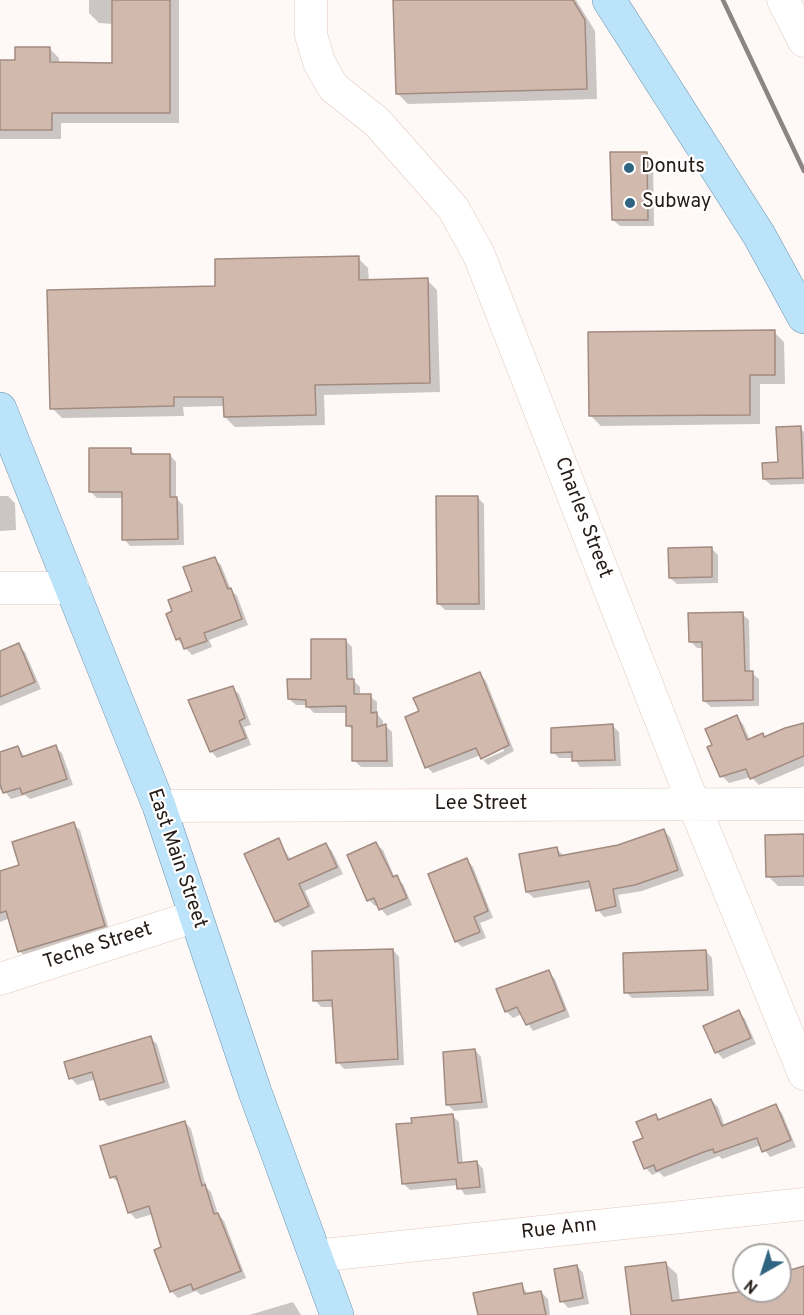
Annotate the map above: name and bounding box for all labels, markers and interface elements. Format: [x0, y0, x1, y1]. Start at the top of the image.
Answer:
place label: Donuts [641, 156, 705, 180]
marker: Donuts [622, 161, 636, 175]
place label: Subway [642, 191, 711, 215]
marker: Subway [623, 196, 637, 210]
street label: Charles Street [548, 454, 616, 582]
street label: East Main Street [141, 786, 211, 932]
street label: Lee Street [435, 793, 527, 817]
street label: Teche Street [41, 918, 155, 976]
street label: Rue Ann [520, 1214, 598, 1246]
north arrow [732, 1243, 792, 1303]
text: N [741, 1274, 763, 1297]

